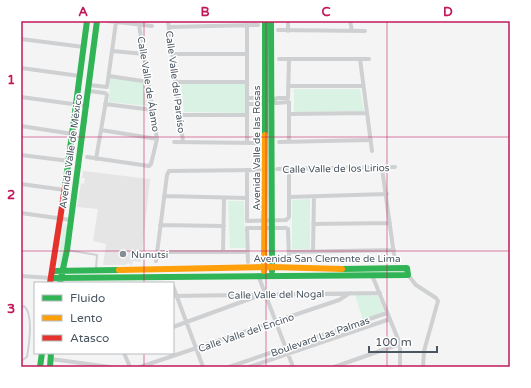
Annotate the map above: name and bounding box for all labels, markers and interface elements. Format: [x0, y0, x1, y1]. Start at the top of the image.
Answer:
text: A [78, 4, 88, 20]
text: B [200, 4, 210, 20]
text: C [321, 4, 331, 20]
text: D [443, 4, 453, 20]
street label: Calle Valle del Paraíso [163, 30, 187, 134]
street label: Calle Valle de Álamo [135, 36, 161, 133]
text: 1 [7, 72, 15, 88]
street label: Avenida Valle de las Rosas [251, 85, 263, 210]
street label: Avenida Valle de México [57, 93, 85, 209]
street label: Calle Valle de los Lirios [282, 162, 390, 176]
text: 2 [7, 187, 15, 203]
marker: Nunutsi [118, 249, 128, 259]
place label: Nunutsi [131, 249, 168, 261]
street label: Avenida San Clemente de Lima [253, 253, 401, 265]
legend [34, 282, 174, 354]
street label: Calle Valle del Nogal [228, 288, 324, 302]
text: Fluido [70, 291, 105, 305]
text: 3 [7, 301, 15, 317]
text: Lento [70, 311, 103, 325]
street label: Calle Valle del Encino [197, 311, 296, 355]
street label: Boulevard Las Palmas [269, 314, 371, 359]
scale bar [369, 328, 437, 354]
text: Atasco [70, 331, 109, 345]
text: 100 m [375, 335, 412, 349]

